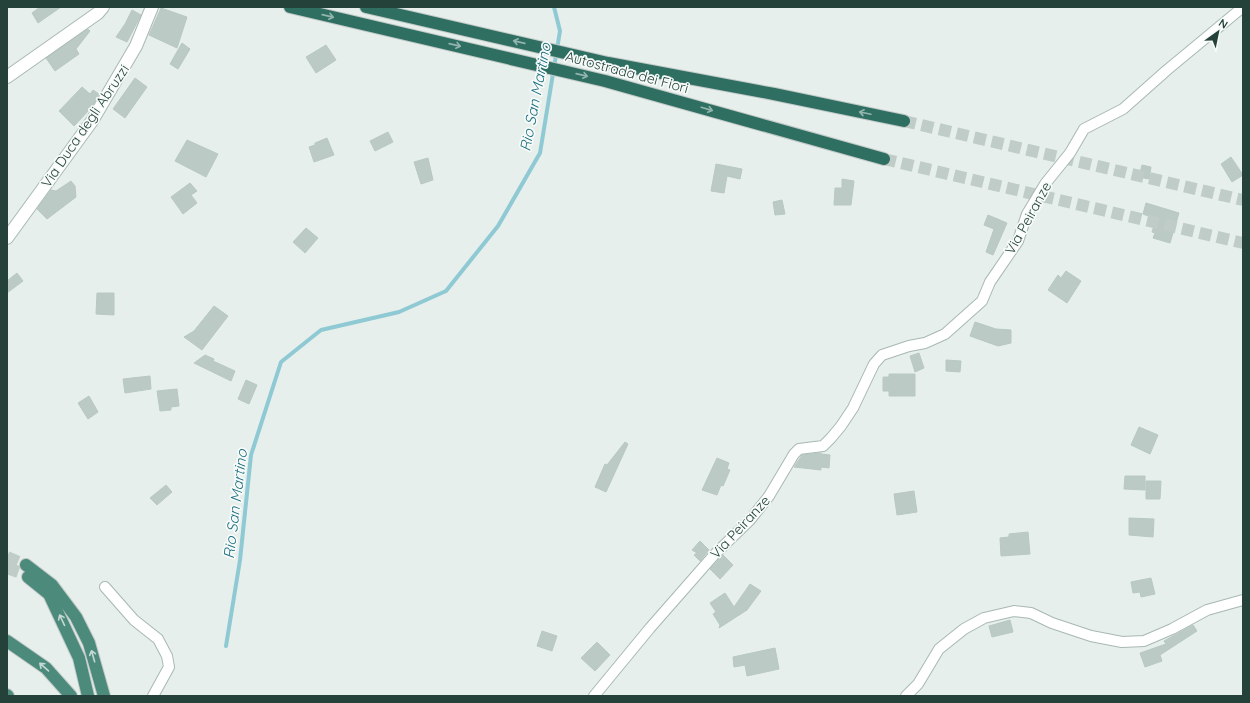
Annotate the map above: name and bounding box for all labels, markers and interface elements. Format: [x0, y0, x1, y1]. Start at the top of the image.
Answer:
one-way arrow [322, 12, 335, 20]
north arrow [1198, 12, 1238, 52]
text: N [1216, 16, 1231, 32]
one-way arrow [512, 38, 525, 46]
water label: Rio San Martino [515, 40, 555, 153]
one-way arrow [448, 42, 461, 50]
street label: Autostrada dei Fiori [563, 47, 691, 97]
street label: Via Duca degli Abruzzi [37, 61, 133, 191]
one-way arrow [575, 72, 588, 79]
one-way arrow [700, 106, 713, 113]
one-way arrow [859, 108, 872, 116]
street label: Via Peiranze [1001, 179, 1055, 257]
water label: Rio San Martino [219, 447, 251, 560]
street label: Via Peiranze [706, 492, 774, 562]
one-way arrow [58, 614, 65, 626]
one-way arrow [89, 650, 96, 663]
one-way arrow [39, 663, 50, 672]

